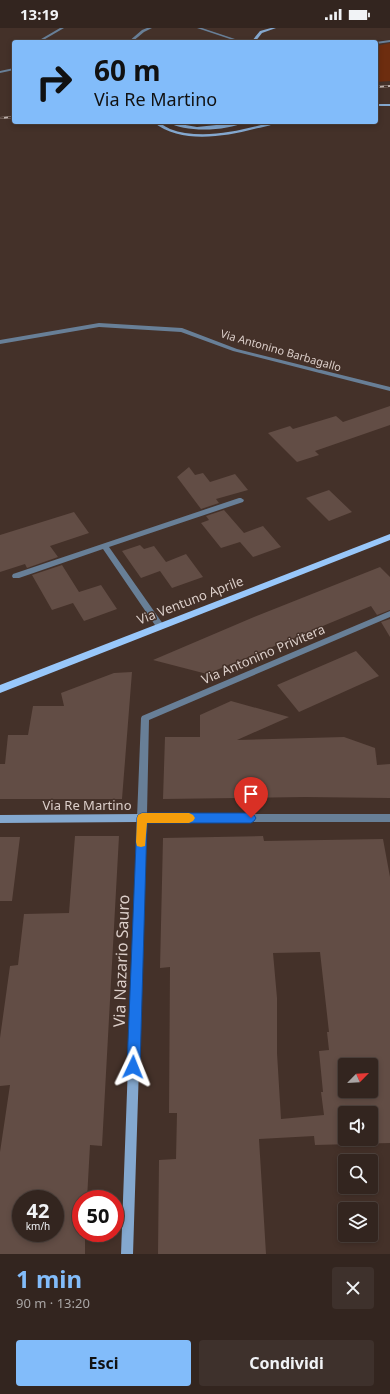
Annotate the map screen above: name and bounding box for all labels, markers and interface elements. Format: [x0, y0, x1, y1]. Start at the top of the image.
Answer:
text: 13:19 [20, 4, 59, 24]
text: 60 m [94, 51, 161, 89]
icon: right [28, 56, 80, 108]
text: Via Re Martino [94, 87, 217, 111]
street label: Via Antonino Barbagallo [219, 326, 343, 375]
street label: Via Ventuno Aprile [134, 571, 246, 629]
street label: Via Antonino Privitera [199, 620, 327, 688]
pin [234, 777, 268, 818]
icon: arrive [240, 783, 262, 805]
street label: Via Re Martino [42, 796, 132, 814]
street label: Via Nazario Sauro [108, 894, 134, 1028]
position arrow [112, 1046, 154, 1088]
north arrow [338, 1058, 378, 1098]
map controls [338, 1058, 378, 1242]
button: sound [338, 1106, 378, 1146]
button: search [338, 1154, 378, 1194]
speed limit sign: 50 [72, 1190, 124, 1242]
text: 42 [27, 1197, 49, 1224]
button: layers [338, 1202, 378, 1242]
text: km/h [26, 1219, 50, 1233]
text: 1 min [16, 1262, 82, 1295]
button: close [332, 1267, 374, 1309]
text: 90 m · 13:20 [16, 1294, 90, 1312]
button: Esci [16, 1340, 191, 1386]
button: Condividi [199, 1340, 374, 1386]

